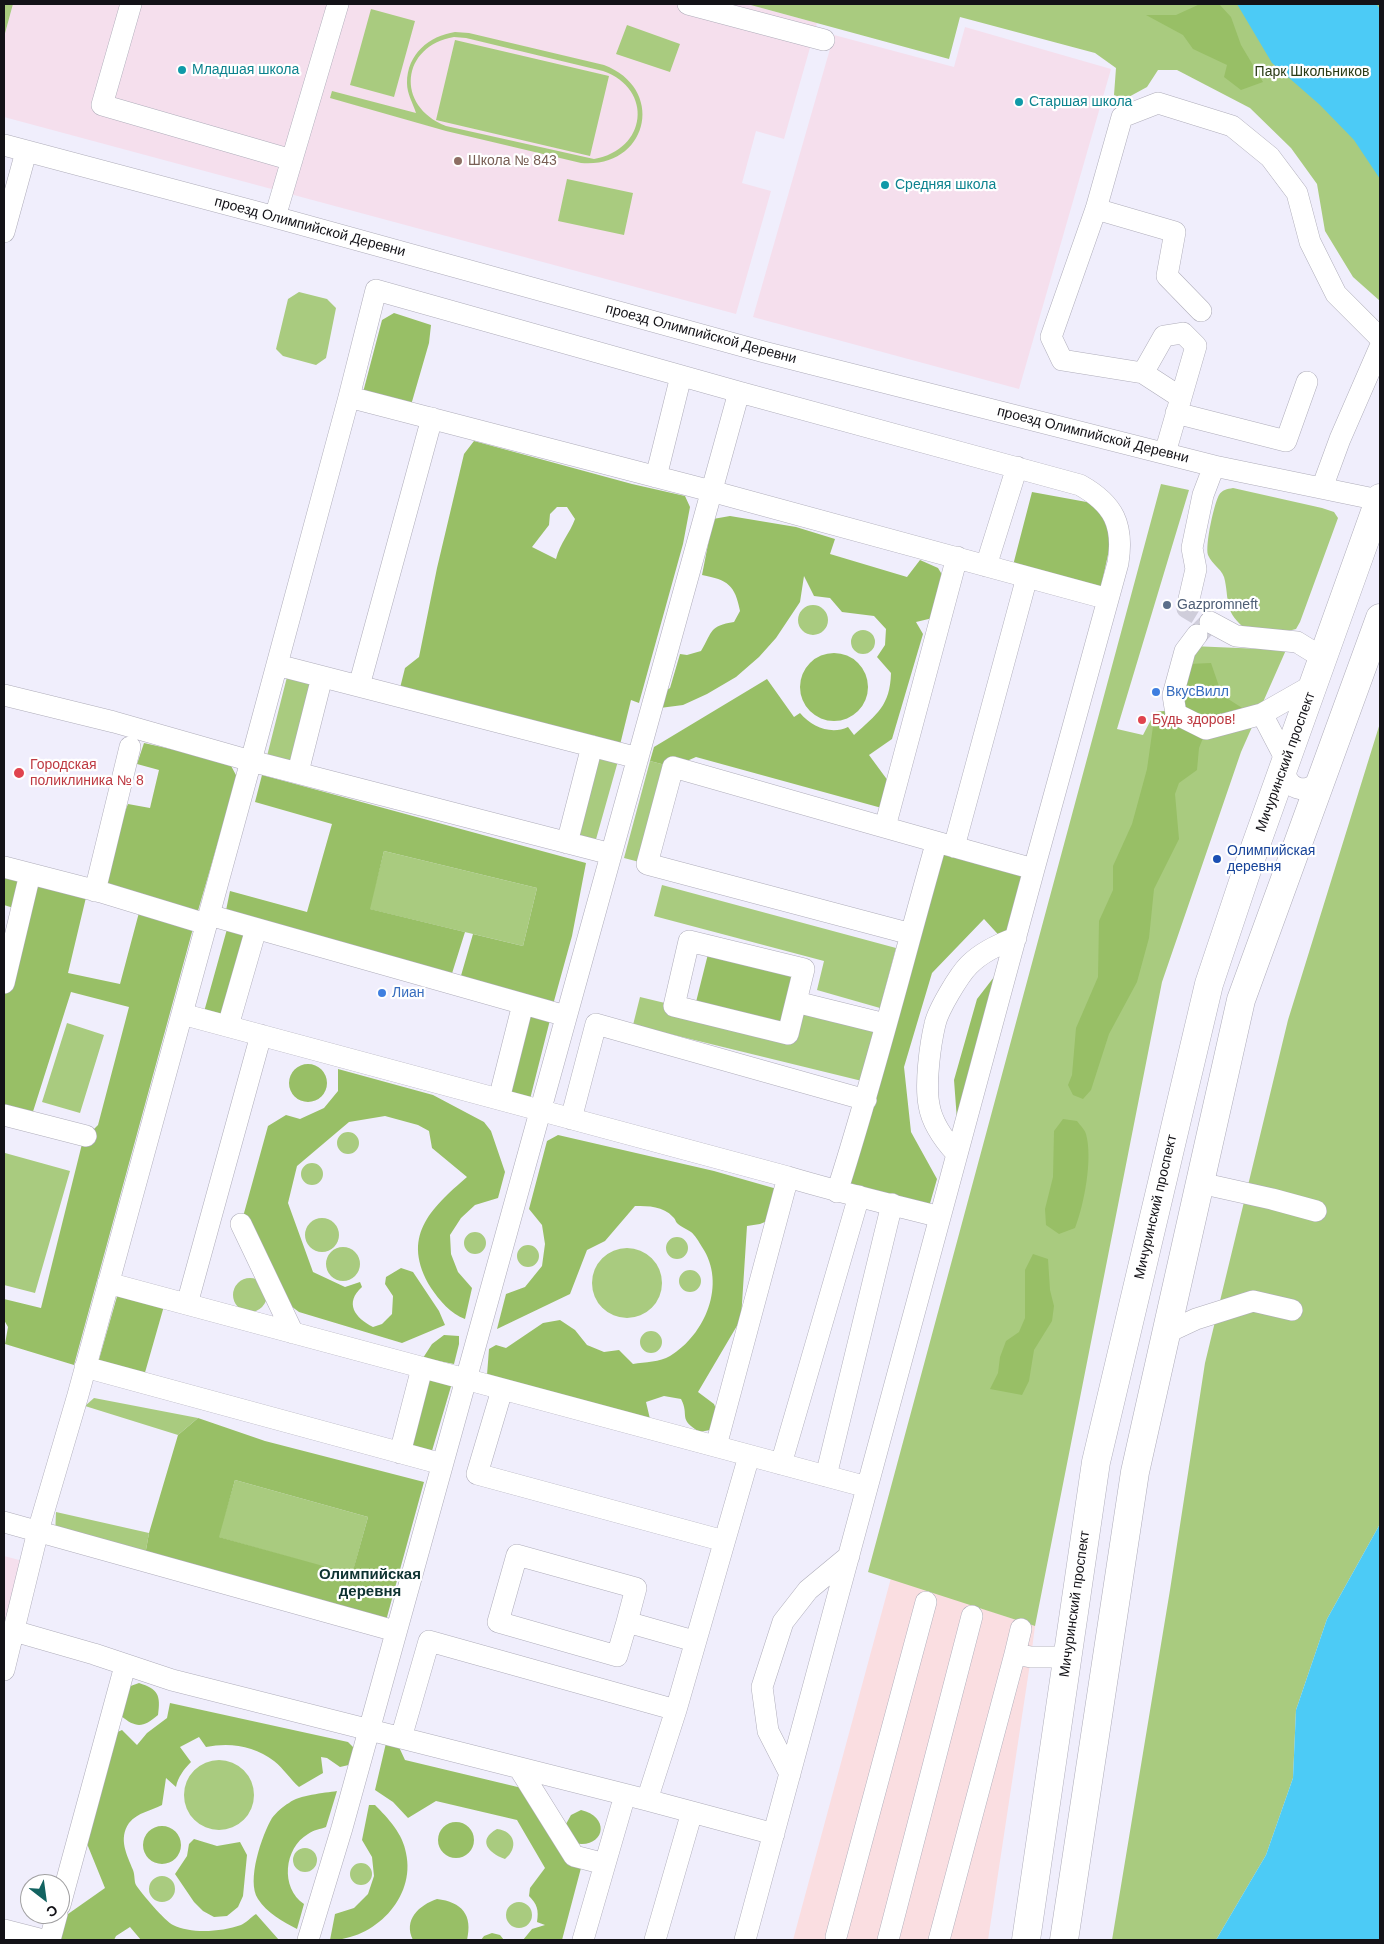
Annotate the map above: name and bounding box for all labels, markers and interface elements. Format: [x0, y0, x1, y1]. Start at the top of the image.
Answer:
place label: Младшая школа [192, 62, 299, 78]
marker: Младшая школа [176, 64, 188, 76]
park label: Парк Школьников [1255, 64, 1369, 80]
place label: Старшая школа [1029, 94, 1132, 110]
marker: Старшая школа [1013, 96, 1025, 108]
place label: Школа № 843 [468, 153, 557, 169]
marker: Школа № 843 [452, 155, 464, 167]
place label: Средняя школа [895, 177, 996, 193]
marker: Средняя школа [879, 179, 891, 191]
street label: проезд Олимпийской Деревни [213, 193, 407, 261]
street label: проезд Олимпийской Деревни [604, 300, 798, 368]
street label: проезд Олимпийской Деревни [995, 403, 1191, 467]
place label: Gazpromneft [1177, 597, 1258, 613]
marker: Gazpromneft [1161, 599, 1173, 611]
place label: ВкусВилл [1166, 684, 1229, 700]
marker: ВкусВилл [1150, 686, 1162, 698]
street label: Мичуринский проспект [1253, 690, 1319, 834]
place label: Будь здоров! [1152, 712, 1236, 728]
marker: Будь здоров! [1136, 714, 1148, 726]
place label: Городская поликлиника № 8 [30, 757, 144, 790]
marker: Городская поликлиника № 8 [12, 766, 26, 780]
place label: Олимпийская деревня [1227, 843, 1315, 876]
marker: Олимпийская деревня [1211, 853, 1223, 865]
place label: Лиан [392, 985, 425, 1001]
marker: Лиан [376, 987, 388, 999]
street label: Мичуринский проспект [1131, 1133, 1181, 1281]
street label: Мичуринский проспект [1056, 1530, 1094, 1678]
district label: Олимпийская деревня [319, 1566, 421, 1601]
north arrow [20, 1874, 70, 1924]
text: С [44, 1902, 60, 1921]

